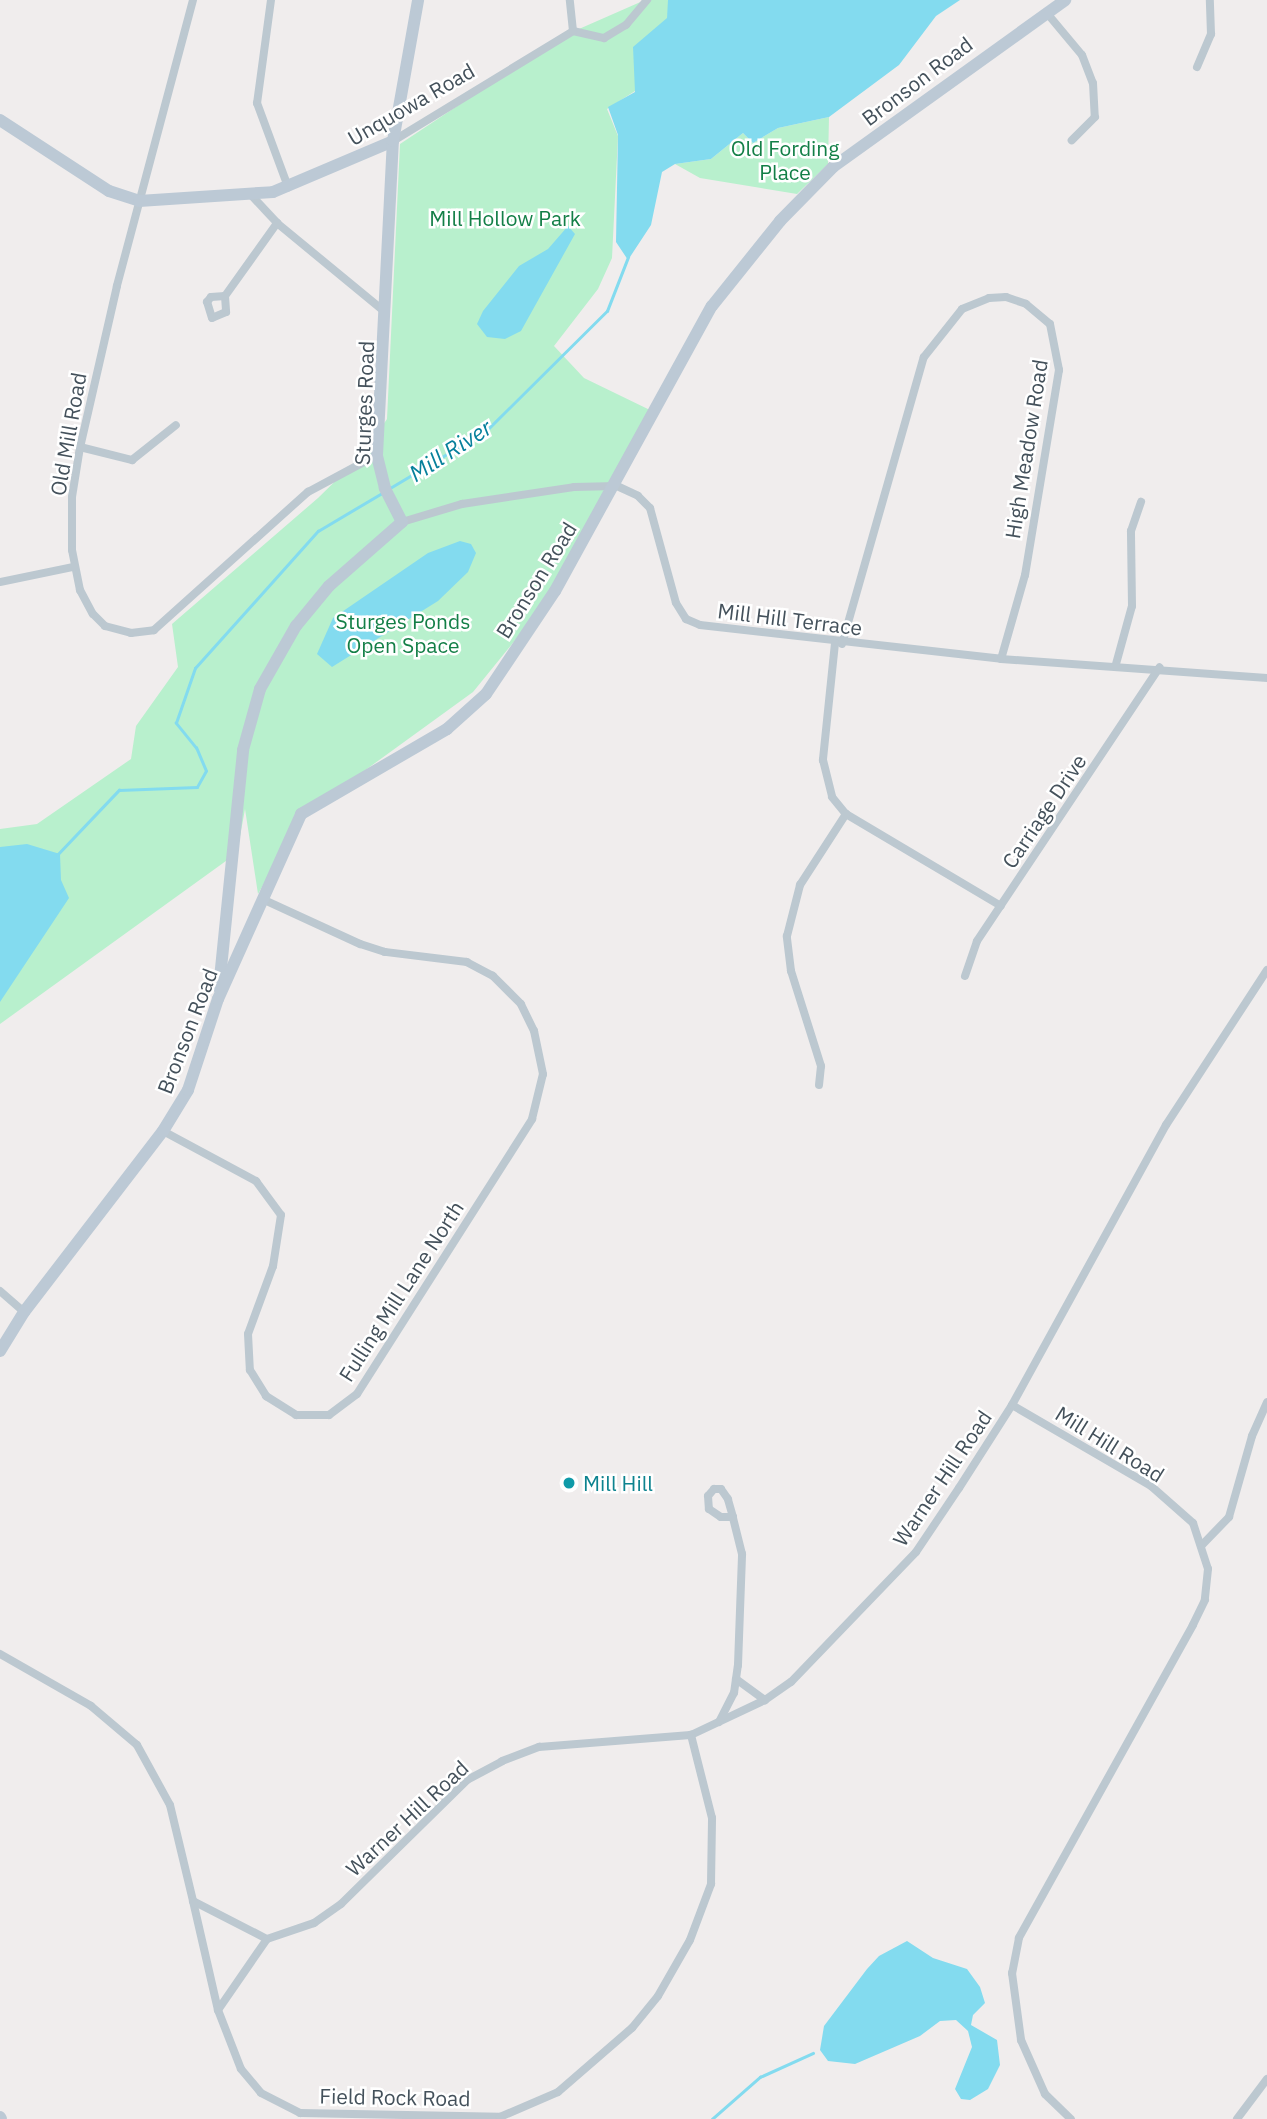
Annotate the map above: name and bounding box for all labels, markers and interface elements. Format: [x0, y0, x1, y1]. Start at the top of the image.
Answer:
street label: Bronson Road [857, 31, 977, 131]
street label: Unquowa Road [343, 58, 479, 150]
park label: Old Fording Place [731, 135, 839, 185]
park label: Mill Hollow Park [429, 205, 581, 231]
street label: Sturges Road [349, 340, 379, 466]
street label: High Meadow Road [999, 358, 1053, 540]
street label: Old Mill Road [45, 370, 91, 498]
water label: Mill River [403, 413, 497, 487]
street label: Bronson Road [490, 517, 582, 643]
street label: Mill Hill Terrace [716, 598, 864, 640]
park label: Sturges Ponds Open Space [336, 608, 470, 658]
street label: Carriage Drive [997, 749, 1091, 873]
street label: Bronson Road [152, 965, 222, 1097]
street label: Fulling Mill Lane North [333, 1196, 469, 1386]
street label: Mill Hill Road [1051, 1401, 1169, 1487]
street label: Warner Hill Road [887, 1405, 997, 1551]
place label: Mill Hill [583, 1470, 653, 1496]
marker: Mill Hill [561, 1475, 577, 1491]
street label: Warner Hill Road [341, 1755, 473, 1881]
street label: Field Rock Road [319, 2083, 471, 2111]

